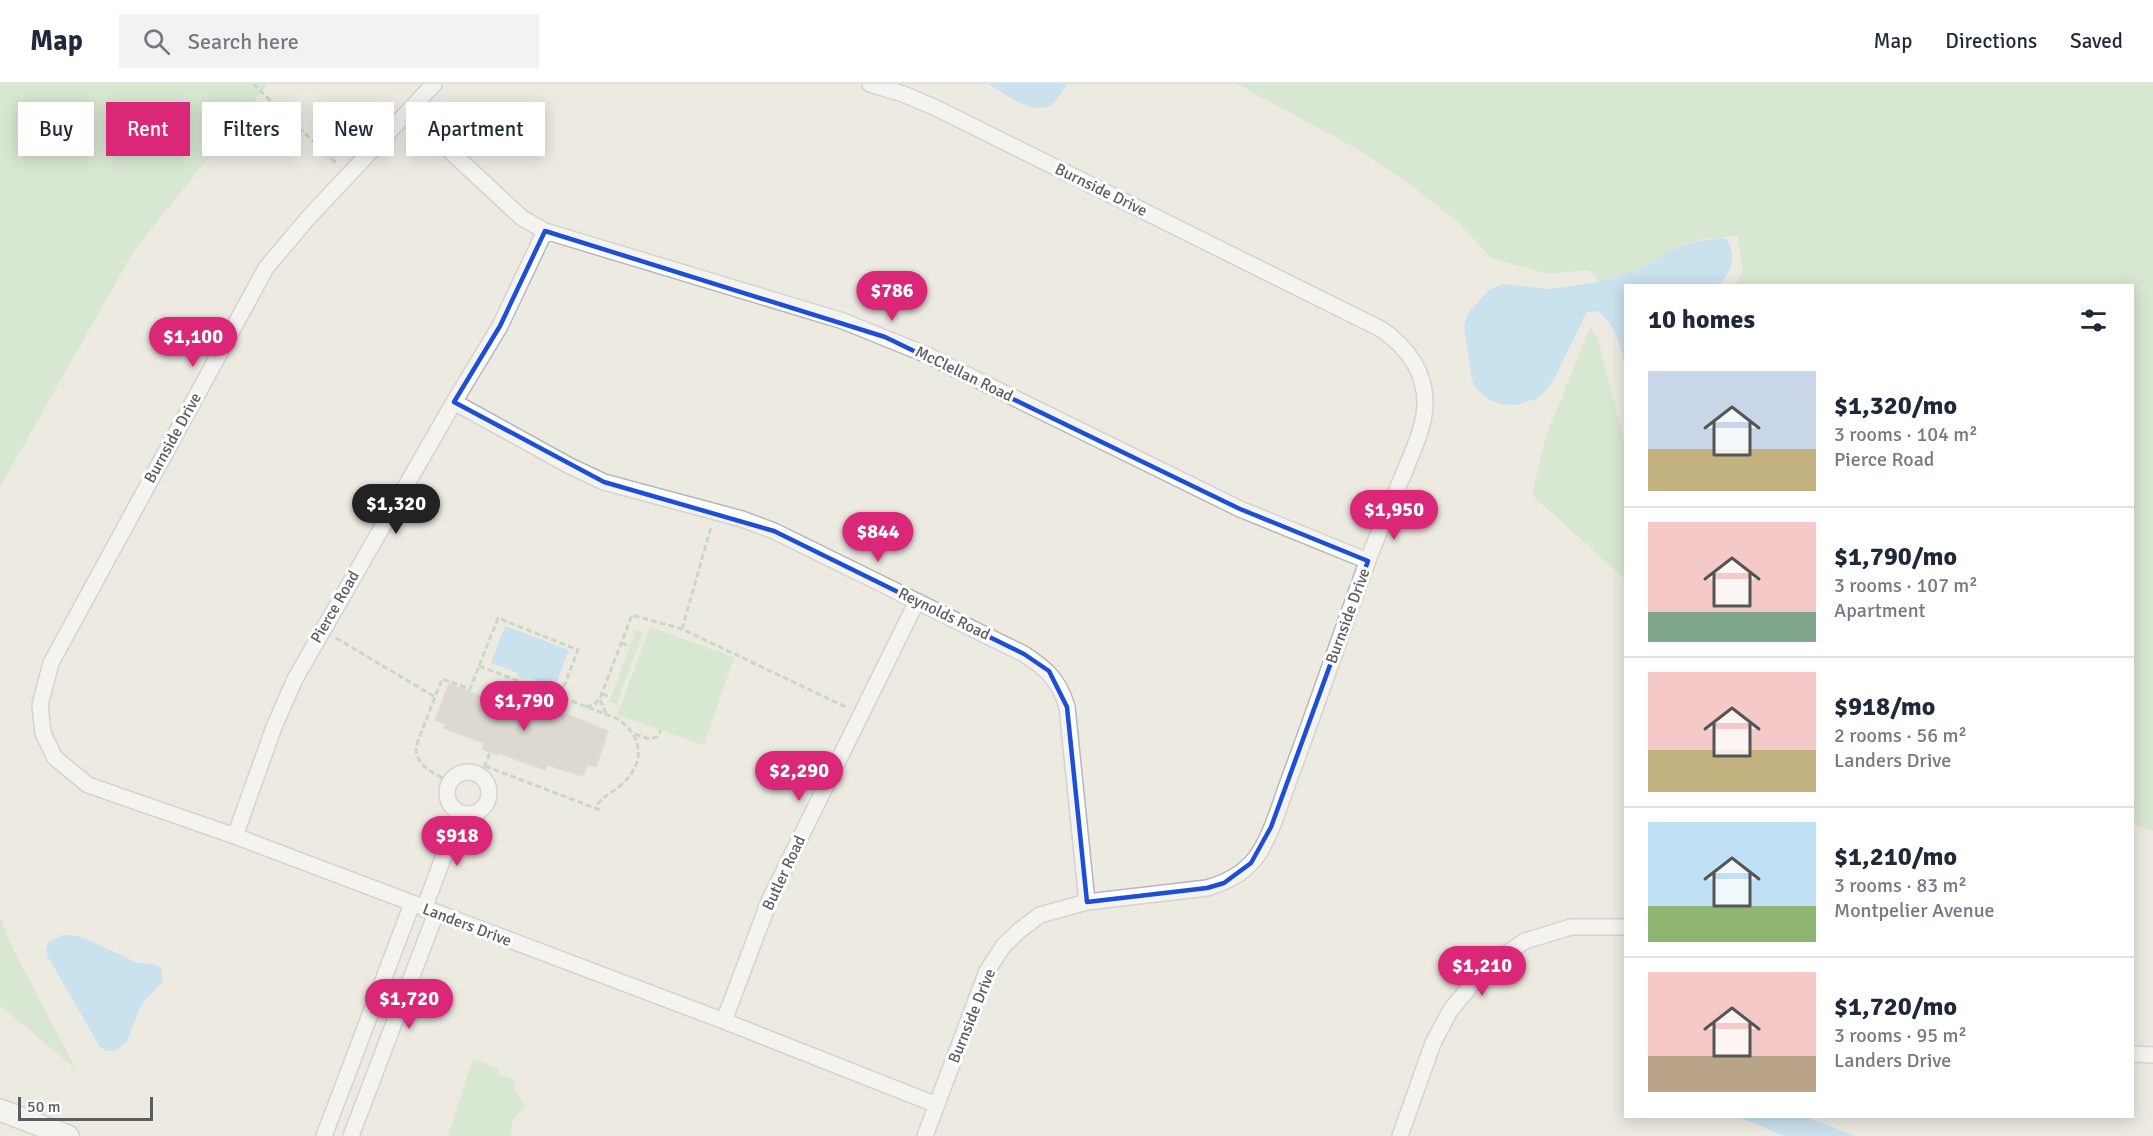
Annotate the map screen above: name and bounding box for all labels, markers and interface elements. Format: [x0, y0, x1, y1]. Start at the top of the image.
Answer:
search box [119, 14, 539, 68]
text: Map [30, 24, 83, 58]
icon: search [140, 25, 173, 58]
text: Search here [188, 28, 299, 55]
text: Map [1874, 28, 1912, 54]
text: Directions [1945, 28, 2037, 54]
text: Saved [2070, 28, 2123, 54]
chip: Buy [18, 102, 94, 156]
chip: Rent [106, 102, 190, 156]
chip: Filters [202, 102, 301, 156]
chip: New [313, 102, 394, 156]
chip: Apartment [406, 102, 545, 156]
street label: Burnside Drive [1052, 159, 1150, 221]
pin: $786 [856, 271, 928, 322]
text: $786 [870, 278, 914, 303]
text: 10 homes [1648, 304, 1755, 336]
icon: filters [2077, 304, 2110, 337]
pin: $1,100 [144, 317, 242, 368]
text: $1,100 [163, 324, 223, 349]
street label: McClellan Road [912, 342, 1016, 406]
street label: Burnside Drive [140, 389, 206, 487]
text: $1,320/mo [1834, 390, 1957, 422]
icon: home [1696, 395, 1768, 467]
text: 3 rooms · 104 m² [1834, 422, 1978, 447]
text: Pierce Road [1834, 447, 1934, 472]
pin: $1,320 [347, 484, 445, 535]
pin: $1,950 [1345, 490, 1443, 541]
text: $1,320 [366, 491, 426, 516]
text: $1,950 [1364, 497, 1424, 522]
pin: $844 [842, 512, 914, 563]
text: $844 [856, 519, 900, 544]
text: $1,790/mo [1834, 541, 1957, 573]
icon: home [1696, 546, 1768, 618]
street label: Burnside Drive [1321, 565, 1375, 667]
street label: Pierce Road [306, 567, 364, 647]
text: 3 rooms · 107 m² [1834, 573, 1978, 598]
street label: Reynolds Road [895, 583, 993, 645]
text: Apartment [1834, 598, 1926, 623]
pin: $1,790 [475, 681, 573, 732]
text: $1,790 [494, 688, 554, 713]
text: $918/mo [1834, 691, 1935, 723]
icon: home [1696, 696, 1768, 768]
text: 2 rooms · 56 m² [1834, 723, 1967, 748]
text: Landers Drive [1834, 748, 1951, 773]
pin: $2,290 [750, 751, 848, 802]
text: $2,290 [769, 758, 829, 783]
pin: $918 [421, 816, 493, 867]
text: $918 [435, 823, 479, 848]
street label: Butler Road [758, 832, 810, 914]
text: $1,210/mo [1834, 841, 1957, 873]
icon: home [1696, 846, 1768, 918]
text: 3 rooms · 83 m² [1834, 873, 1967, 898]
text: Montpelier Avenue [1834, 898, 1995, 923]
street label: Landers Drive [420, 899, 514, 951]
pin: $1,210 [1433, 946, 1531, 997]
text: $1,210 [1452, 953, 1512, 978]
street label: Burnside Drive [944, 966, 1000, 1066]
pin: $1,720 [360, 979, 458, 1030]
text: $1,720 [379, 986, 439, 1011]
text: $1,720/mo [1834, 991, 1957, 1023]
icon: home [1696, 996, 1768, 1068]
text: 3 rooms · 95 m² [1834, 1023, 1967, 1048]
text: Landers Drive [1834, 1048, 1951, 1073]
scale bar [18, 1094, 153, 1122]
text: 50 m [27, 1097, 61, 1117]

